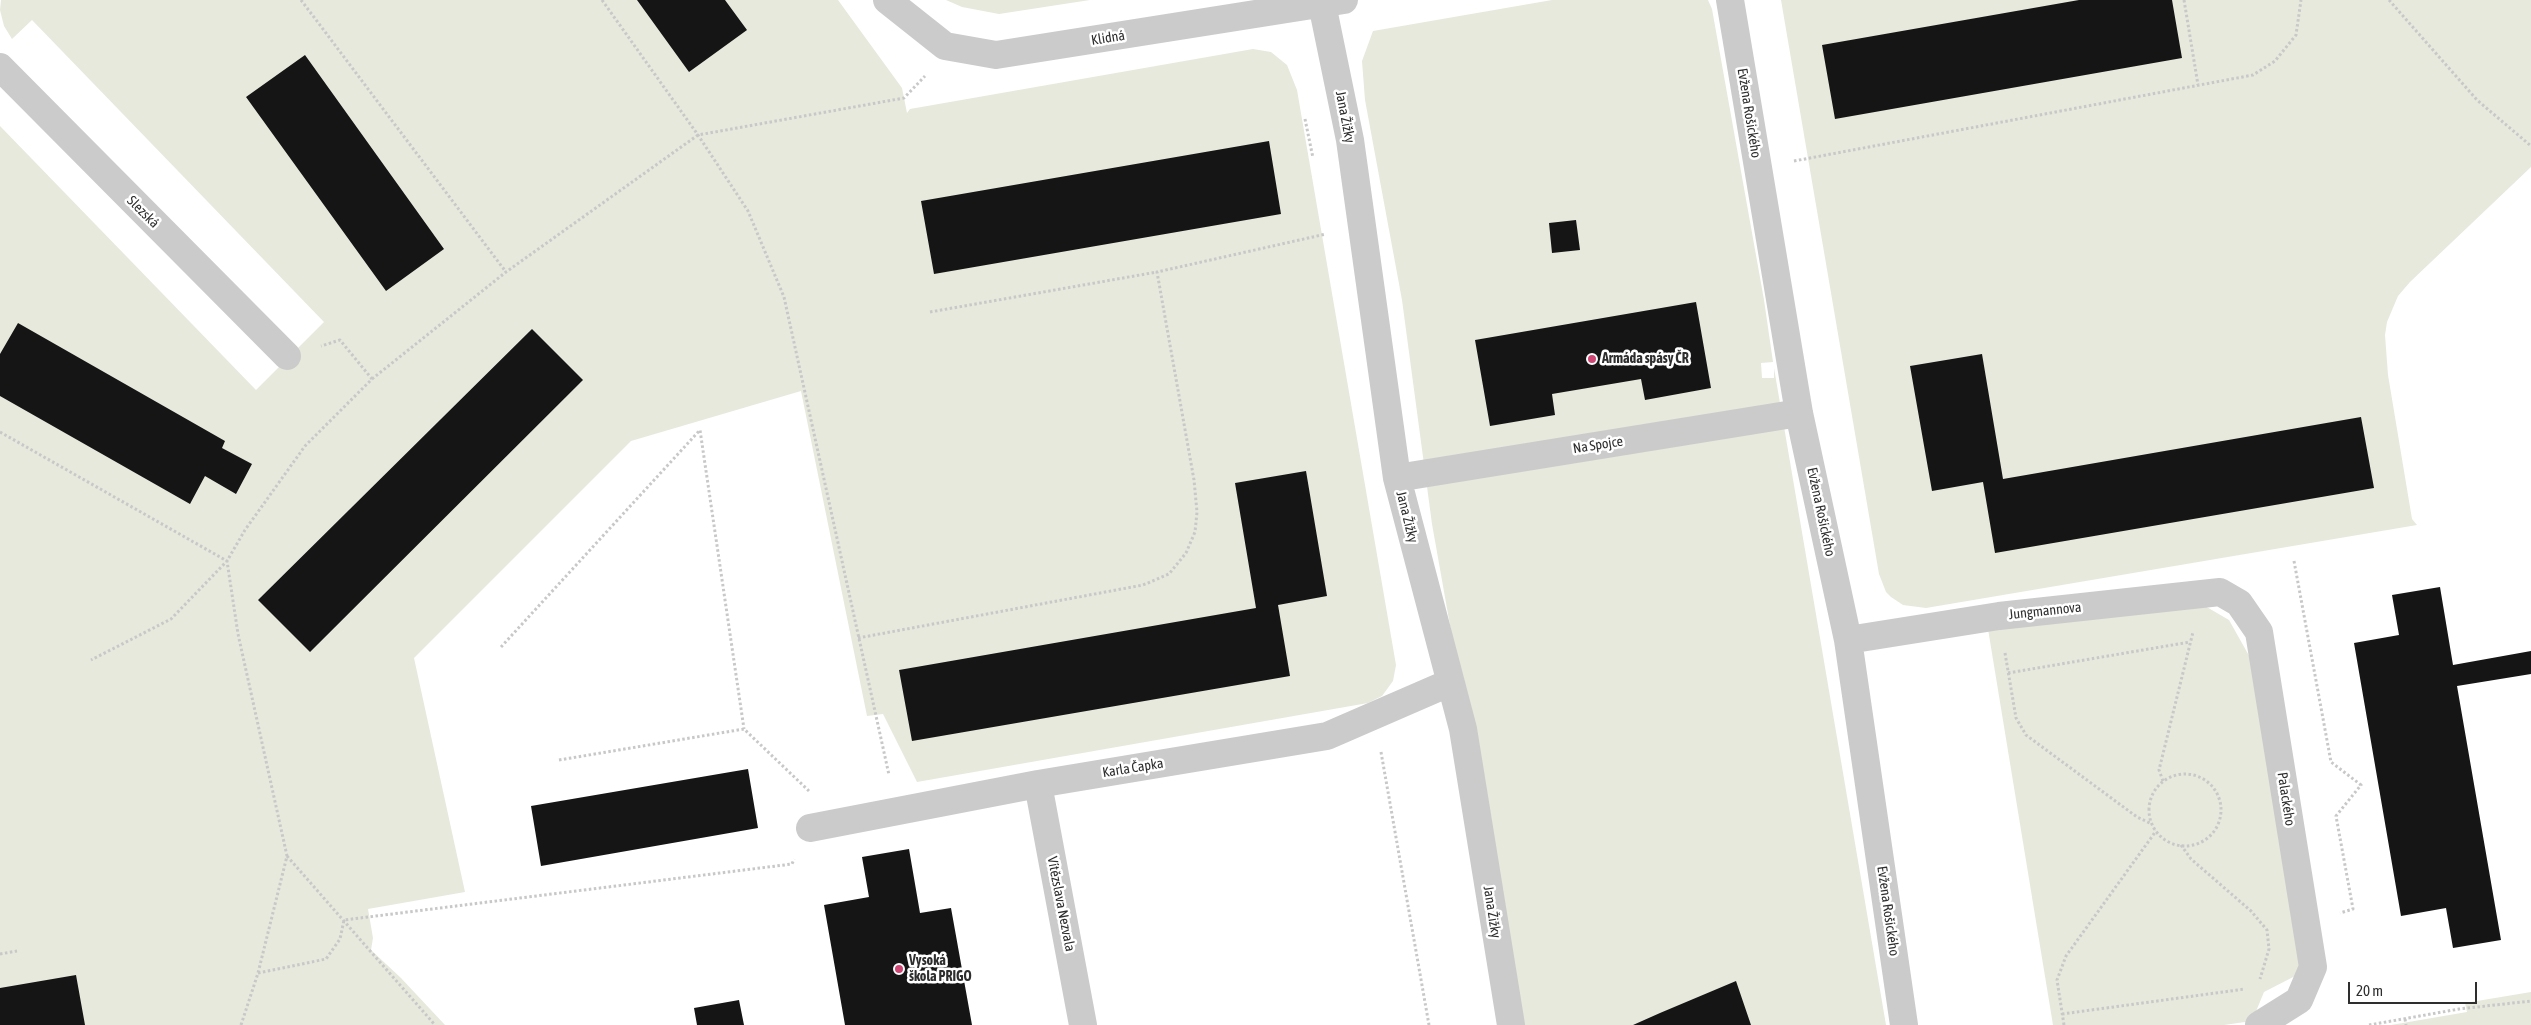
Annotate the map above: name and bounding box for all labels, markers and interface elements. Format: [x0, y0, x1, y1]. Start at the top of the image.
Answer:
street label: Klidná [1090, 27, 1126, 49]
street label: Evžena Rošického [1734, 67, 1764, 159]
street label: Jana Žižky [1332, 90, 1358, 144]
street label: Slezská [123, 192, 163, 232]
place label: Armáda spásy ČR [1602, 351, 1689, 367]
marker: Armáda spásy ČR [1586, 353, 1598, 365]
street label: Na Spojce [1572, 433, 1624, 457]
street label: Evžena Rošického [1803, 466, 1839, 558]
street label: Jana Žižky [1392, 489, 1422, 545]
street label: Jungmannova [2008, 599, 2082, 623]
street label: Karla Čapka [1101, 755, 1165, 781]
street label: Palackého [2273, 771, 2299, 827]
street label: Vítězslava Nezvala [1044, 855, 1078, 953]
street label: Evžena Rošického [1873, 865, 1903, 957]
street label: Jana Žižky [1480, 885, 1504, 939]
place label: Vysoká škola PRIGO [909, 953, 972, 986]
marker: Vysoká škola PRIGO [893, 963, 905, 975]
scale bar [2351, 972, 2480, 1004]
text: 20 m [2356, 982, 2383, 999]

